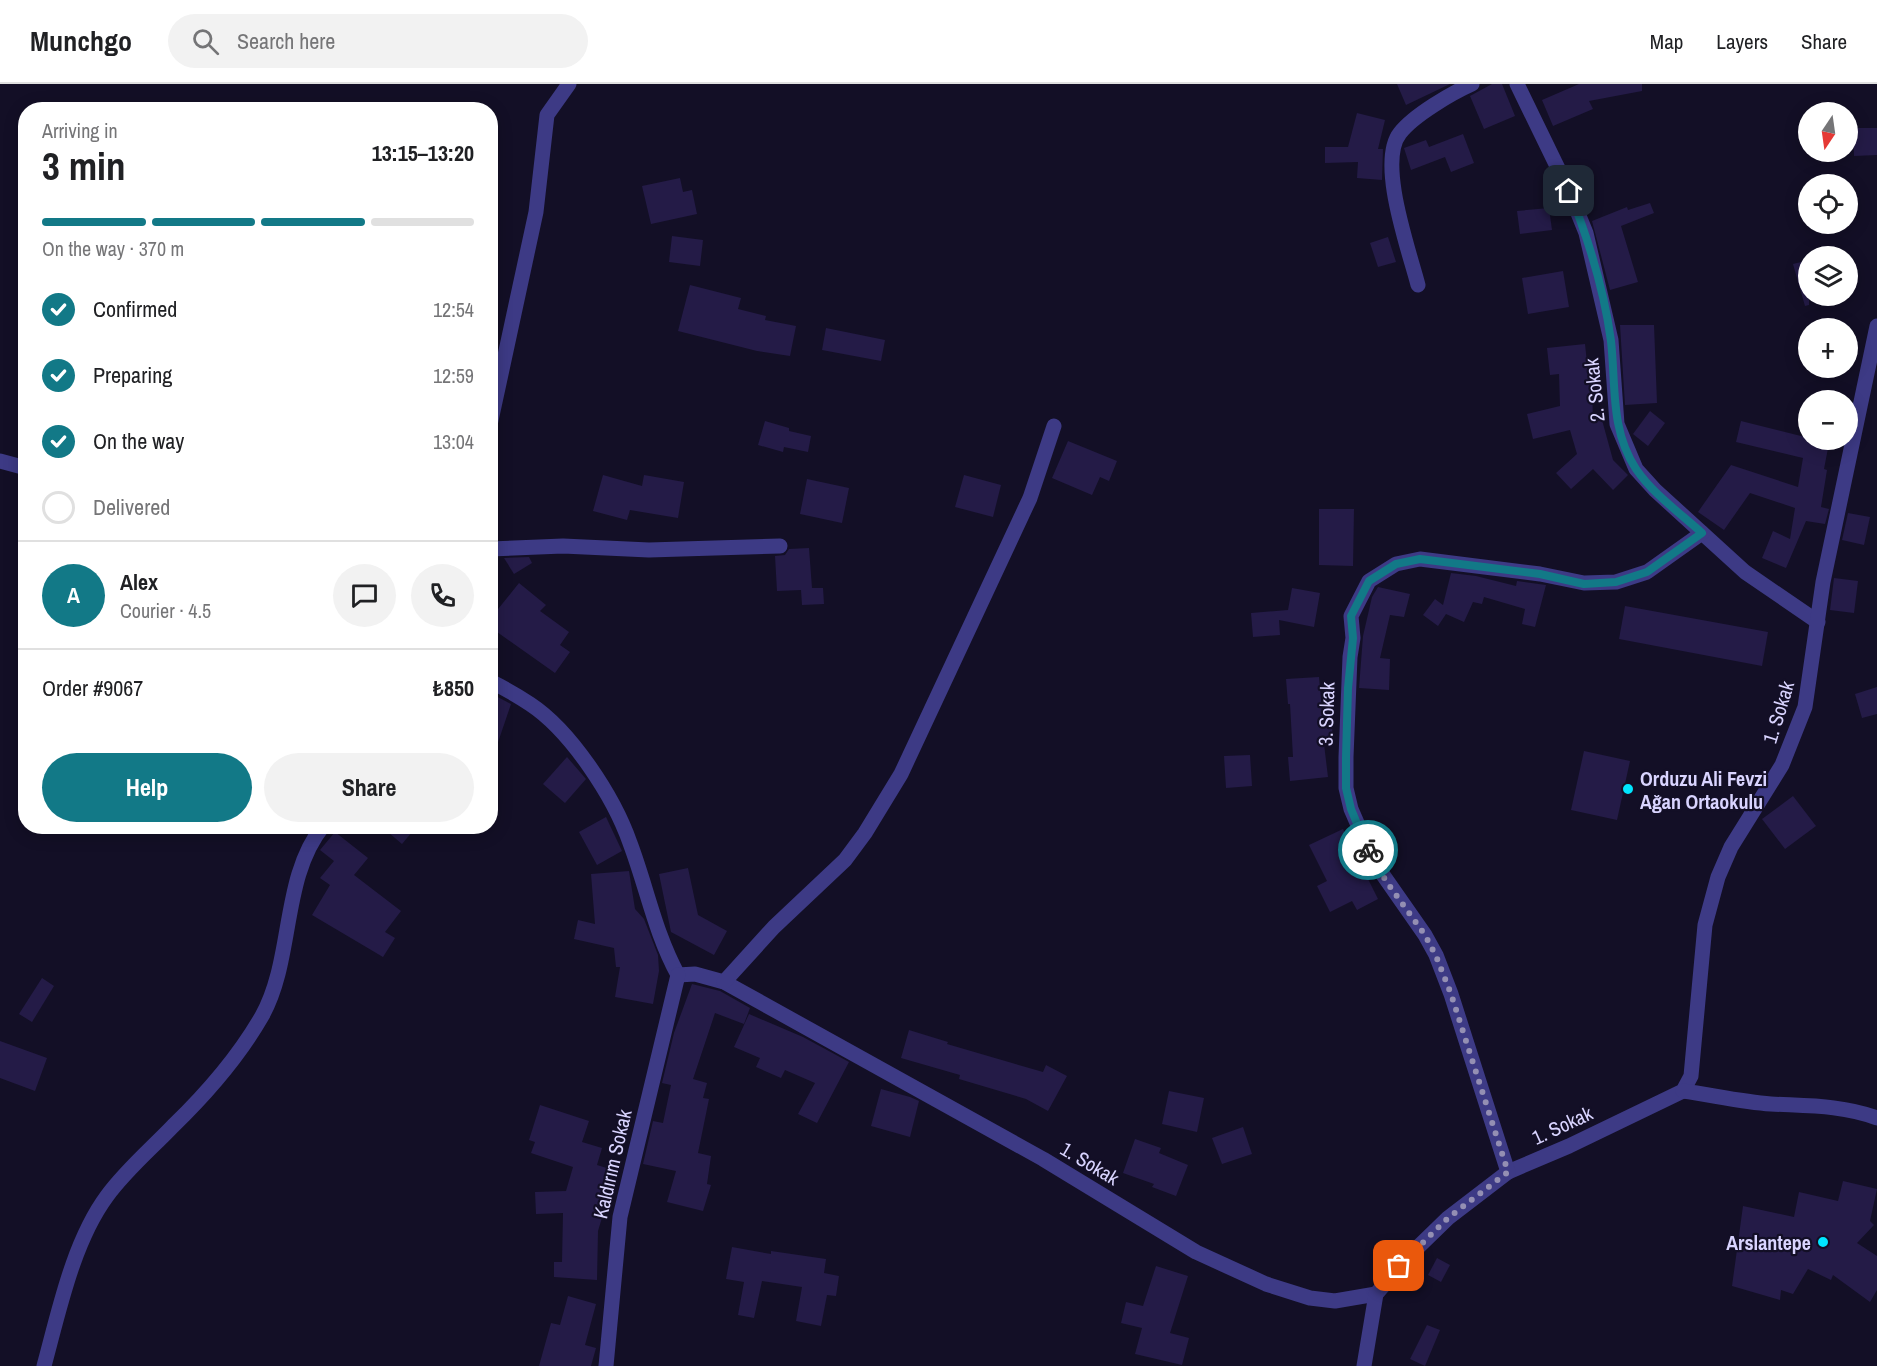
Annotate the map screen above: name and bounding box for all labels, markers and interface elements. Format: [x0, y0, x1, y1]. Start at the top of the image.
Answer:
search box [168, 14, 588, 68]
text: Munchgo [30, 22, 132, 60]
icon: search [189, 25, 222, 58]
text: Search here [237, 26, 335, 56]
text: Map [1650, 27, 1683, 56]
text: Layers [1716, 27, 1768, 56]
text: Share [1801, 27, 1847, 56]
north arrow [1798, 102, 1858, 162]
map controls [1798, 102, 1858, 450]
text: Arriving in [42, 117, 118, 144]
text: 13:15–13:20 [372, 138, 474, 168]
text: 3 min [42, 140, 126, 192]
pin [1543, 165, 1594, 216]
icon: home [1552, 174, 1585, 207]
button: locate [1798, 174, 1858, 234]
text: On the way · 370 m [42, 235, 184, 262]
button: layers [1798, 246, 1858, 306]
icon: check [42, 293, 75, 326]
text: Confirmed [93, 294, 177, 324]
text: 12:54 [433, 296, 474, 323]
button: + [1798, 318, 1858, 378]
street label: 2. Sokak [1577, 356, 1611, 423]
icon: check [42, 359, 75, 392]
text: Preparing [93, 360, 172, 390]
text: 12:59 [433, 362, 474, 389]
button: − [1798, 390, 1858, 450]
icon: check [42, 425, 75, 458]
text: On the way [93, 426, 184, 456]
text: 13:04 [433, 428, 474, 455]
text: Delivered [93, 492, 170, 522]
button: chat [333, 564, 396, 627]
button: phone [411, 564, 474, 627]
text: Alex [120, 567, 158, 597]
text: A [67, 580, 80, 610]
text: Courier · 4.5 [120, 597, 211, 624]
text: Order #9067 [42, 673, 143, 703]
text: ₺850 [433, 673, 474, 703]
street label: 1. Sokak [1756, 677, 1800, 746]
street label: 3. Sokak [1311, 681, 1341, 746]
button: Help [42, 753, 252, 822]
button: Share [264, 753, 474, 822]
place label: Orduzu Ali Fevzi Ağan Ortaokulu [1640, 765, 1767, 815]
marker: Orduzu Ali Fevzi Ağan Ortaokulu [1621, 782, 1635, 796]
courier [1338, 820, 1398, 880]
icon: bike [1352, 834, 1385, 867]
street label: 1. Sokak [1527, 1099, 1597, 1151]
street label: Kaldırım Sokak [586, 1106, 638, 1221]
street label: 1. Sokak [1056, 1135, 1125, 1191]
place label: Arslantepe [1726, 1229, 1811, 1256]
marker: Arslantepe [1816, 1235, 1830, 1249]
pin [1373, 1240, 1424, 1291]
icon: bag [1382, 1249, 1415, 1282]

